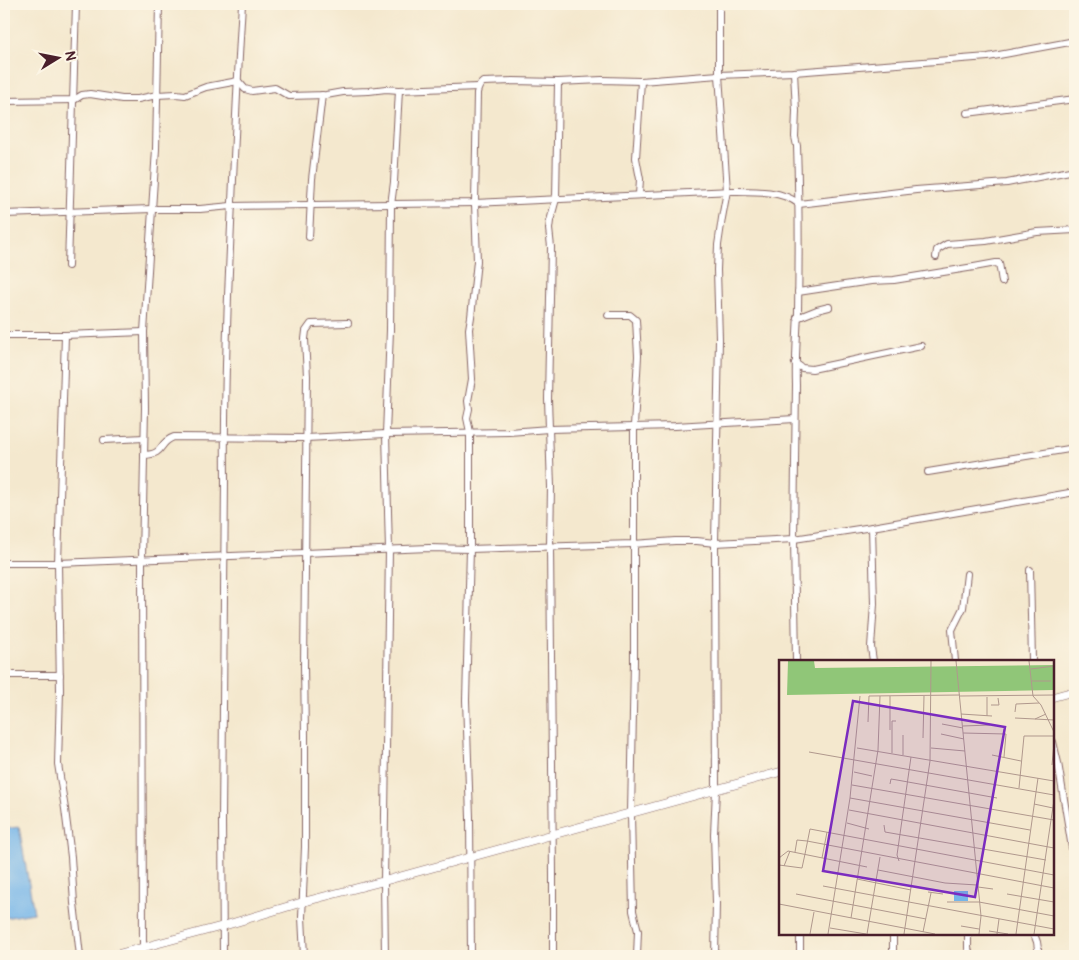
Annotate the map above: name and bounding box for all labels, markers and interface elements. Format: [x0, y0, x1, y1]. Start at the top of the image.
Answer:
north arrow [32, 32, 82, 82]
text: N [61, 50, 80, 62]
inset map [779, 660, 1054, 935]

